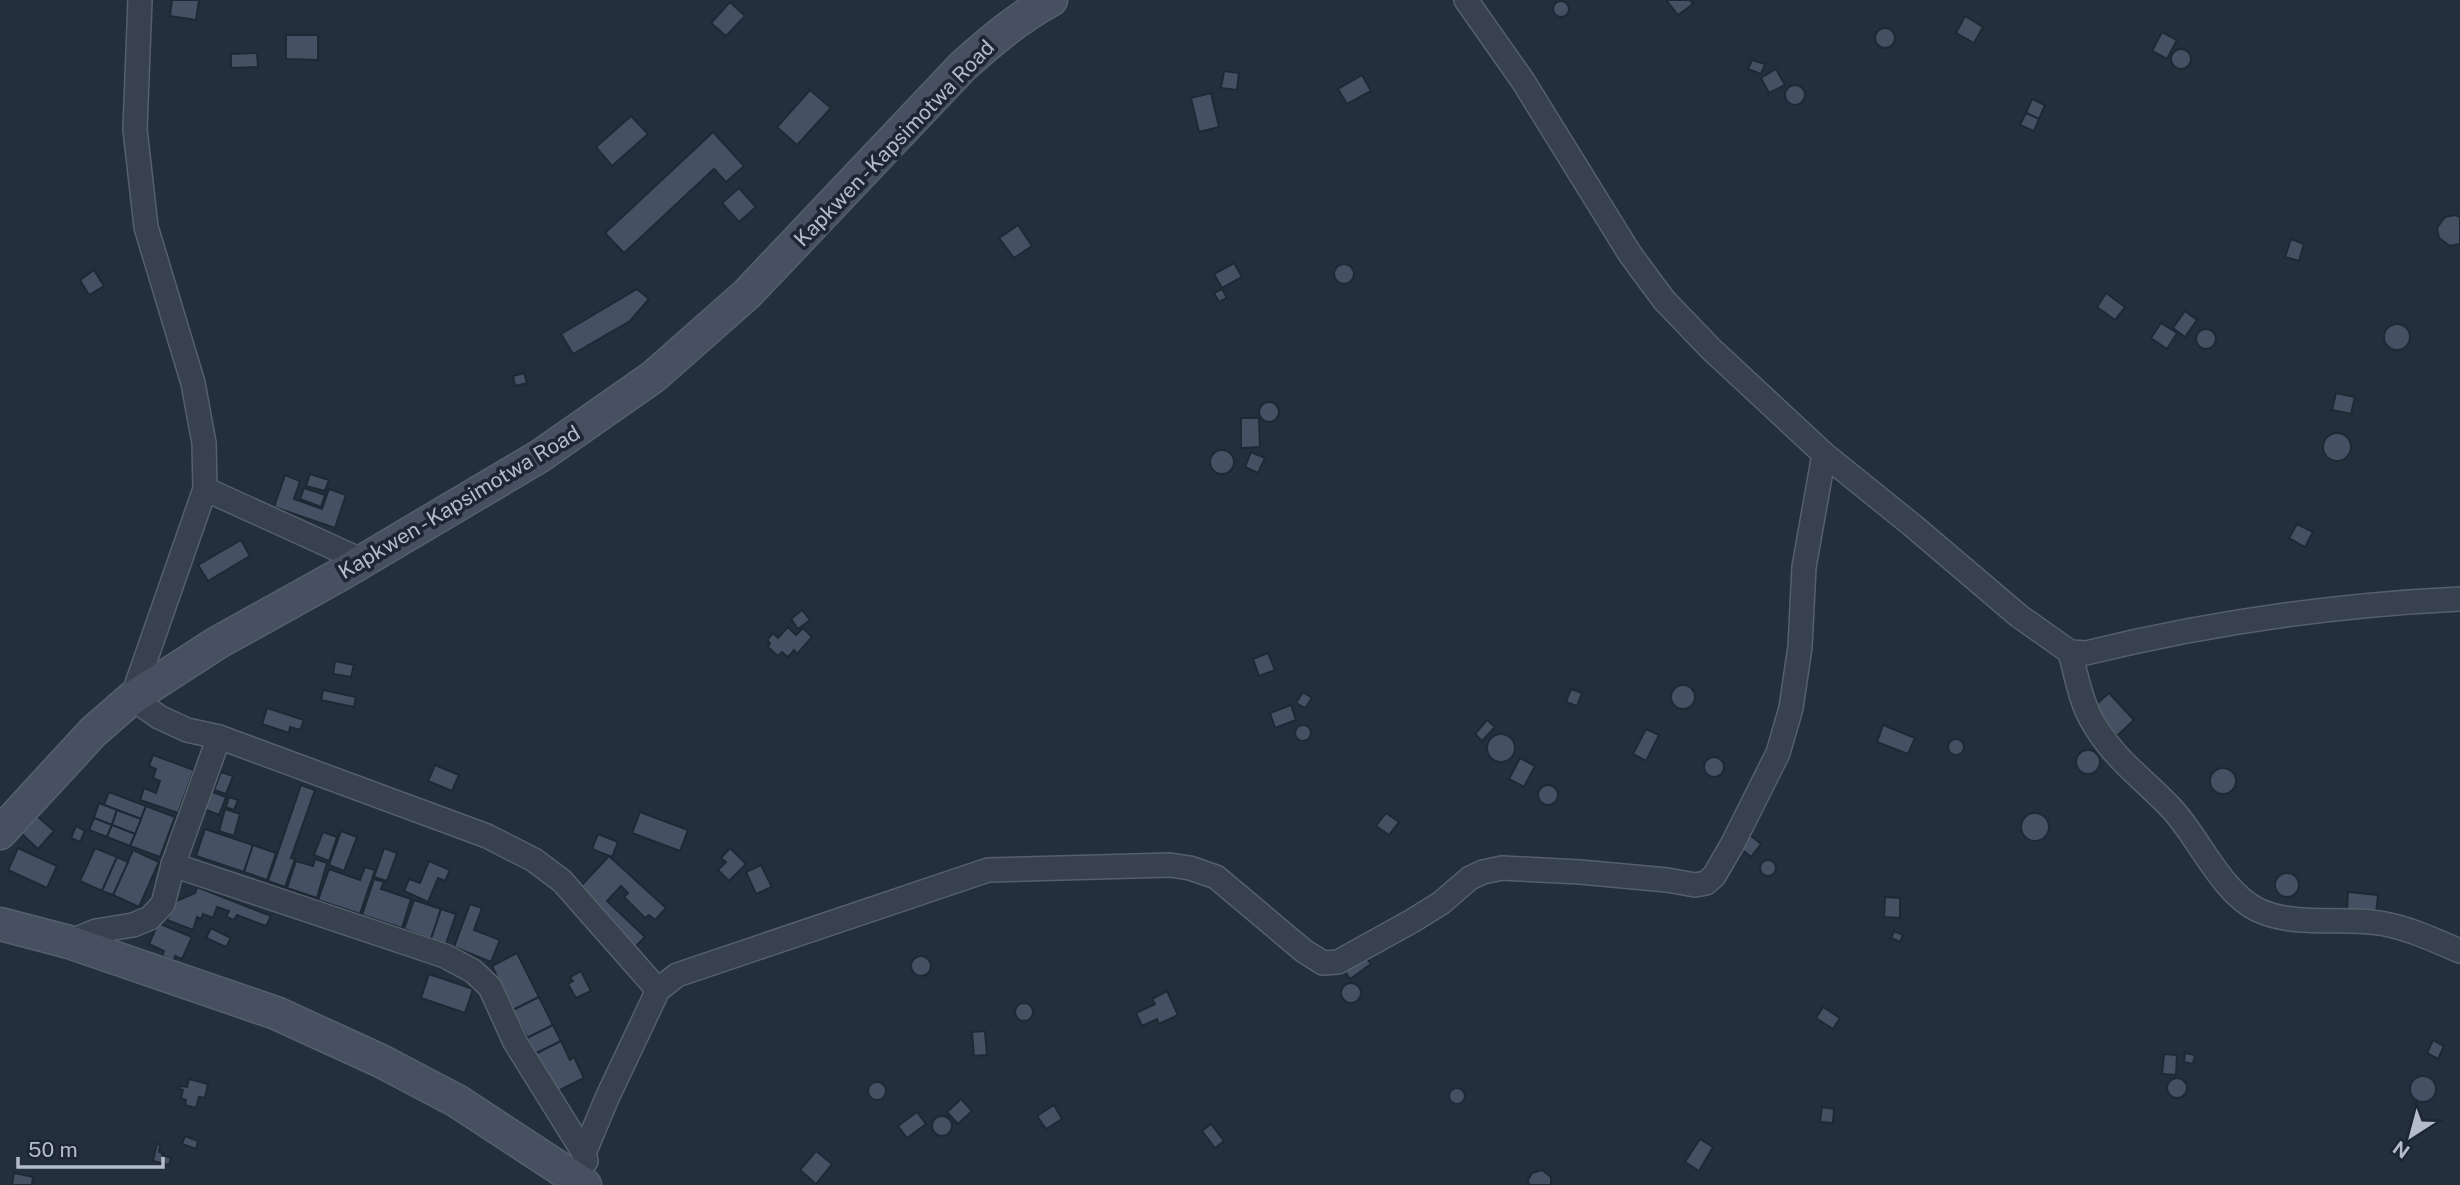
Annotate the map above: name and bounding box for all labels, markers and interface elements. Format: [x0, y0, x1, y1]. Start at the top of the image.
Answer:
street label: Kapkwen - Kapsimotwa Road [789, 35, 999, 251]
street label: Kapkwen - Kapsimotwa Road [334, 420, 584, 584]
north arrow [2376, 1101, 2446, 1171]
scale bar [18, 1126, 163, 1170]
text: N [2389, 1136, 2413, 1163]
text: 50 m [28, 1137, 78, 1162]

